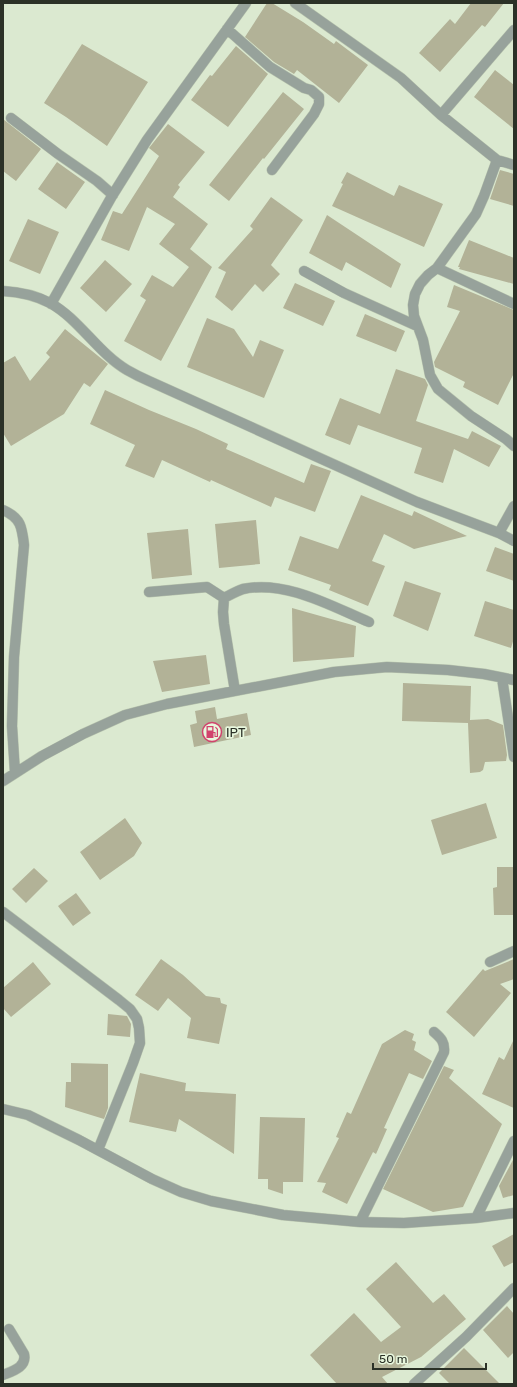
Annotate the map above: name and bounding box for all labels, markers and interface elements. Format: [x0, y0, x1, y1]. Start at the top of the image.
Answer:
fuel station icon: IPT [201, 721, 223, 743]
place label: IPT [226, 725, 246, 740]
scale bar [373, 1345, 486, 1371]
text: 50 m [379, 1352, 407, 1366]

